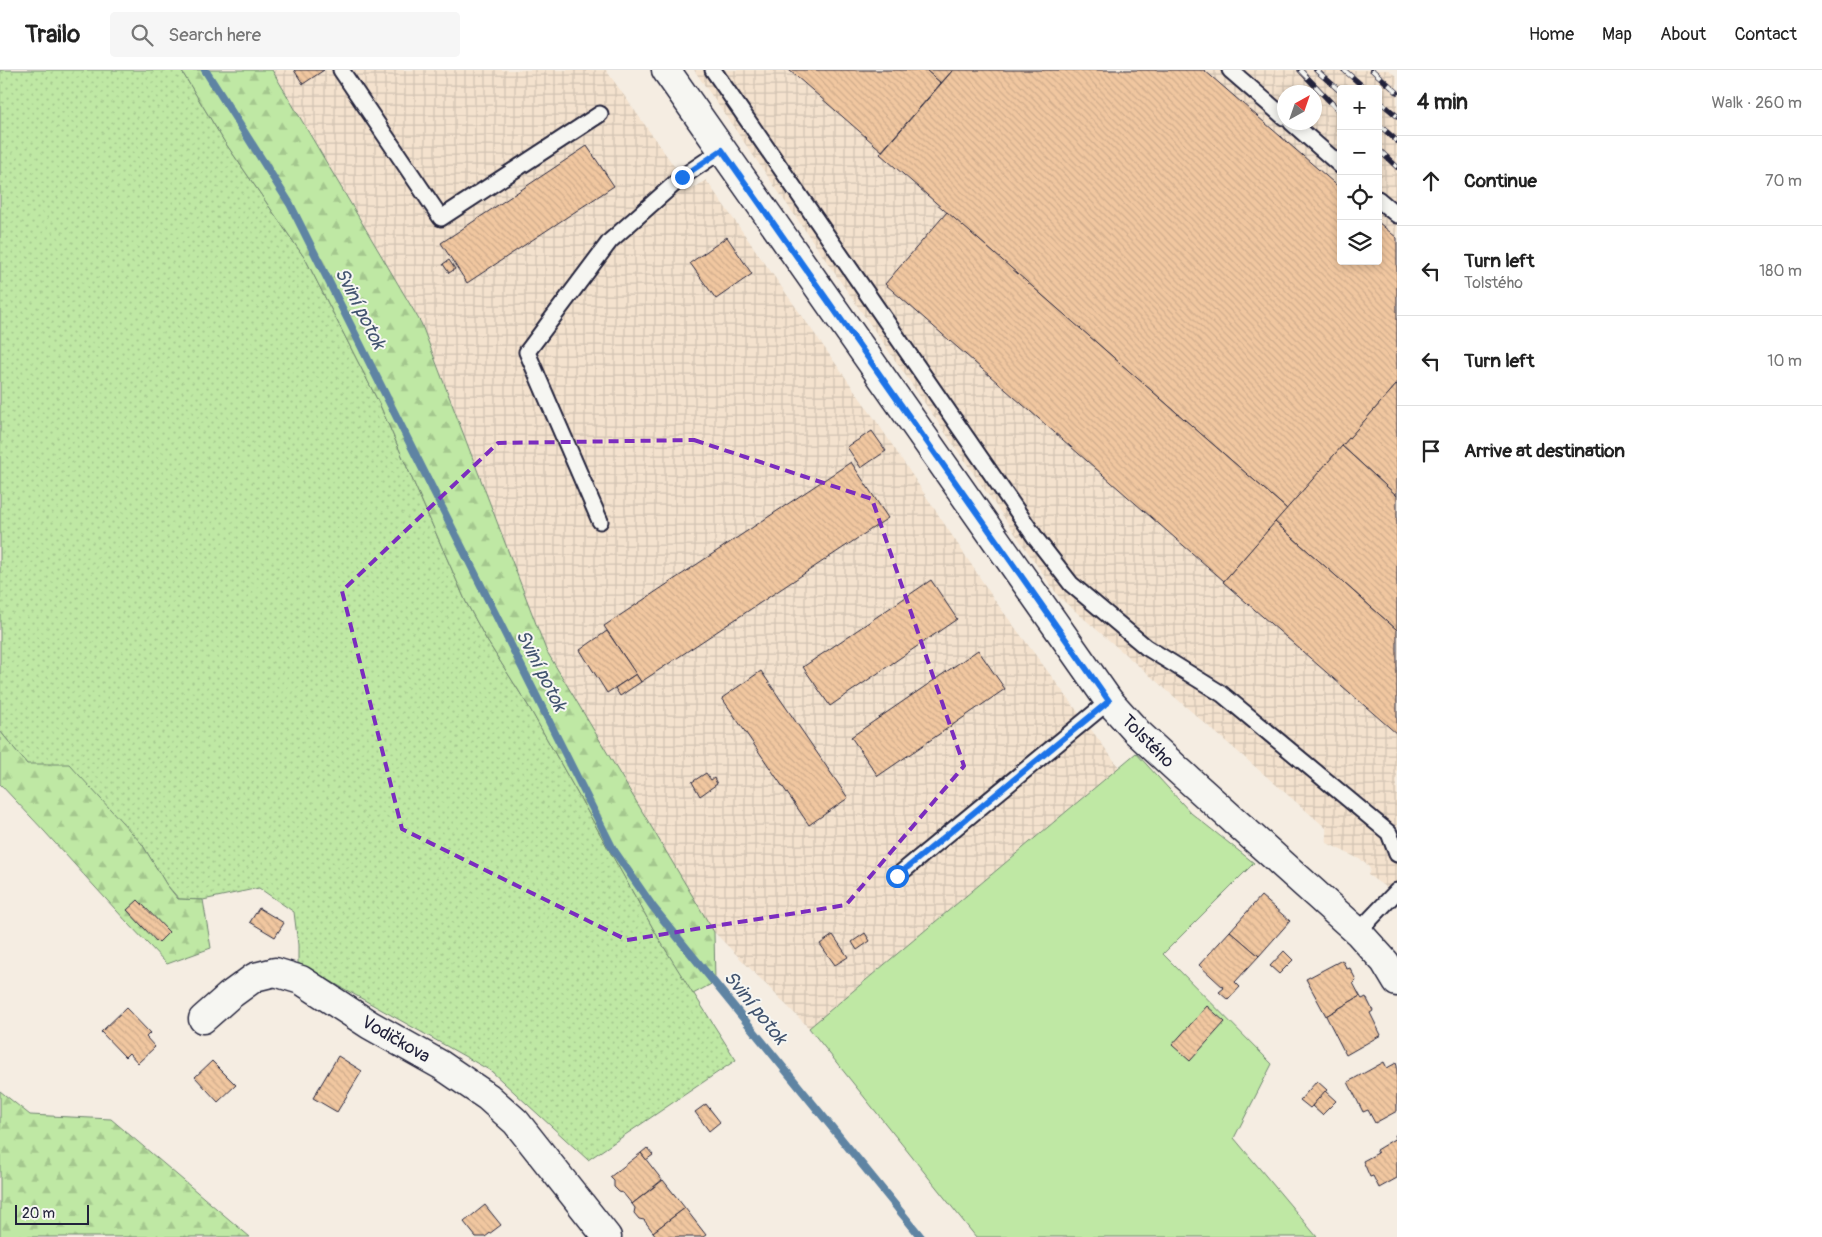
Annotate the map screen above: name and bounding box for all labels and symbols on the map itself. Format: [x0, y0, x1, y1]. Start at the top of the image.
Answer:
north arrow [1277, 85, 1322, 130]
route end [671, 166, 694, 189]
water label: Sviní potok [329, 264, 392, 355]
water label: Sviní potok [510, 626, 573, 717]
street label: Tolstého [1116, 710, 1179, 773]
route start [886, 865, 909, 888]
water label: Sviní potok [718, 966, 794, 1051]
street label: Vodičkova [357, 1011, 434, 1068]
scale bar [15, 1202, 89, 1225]

